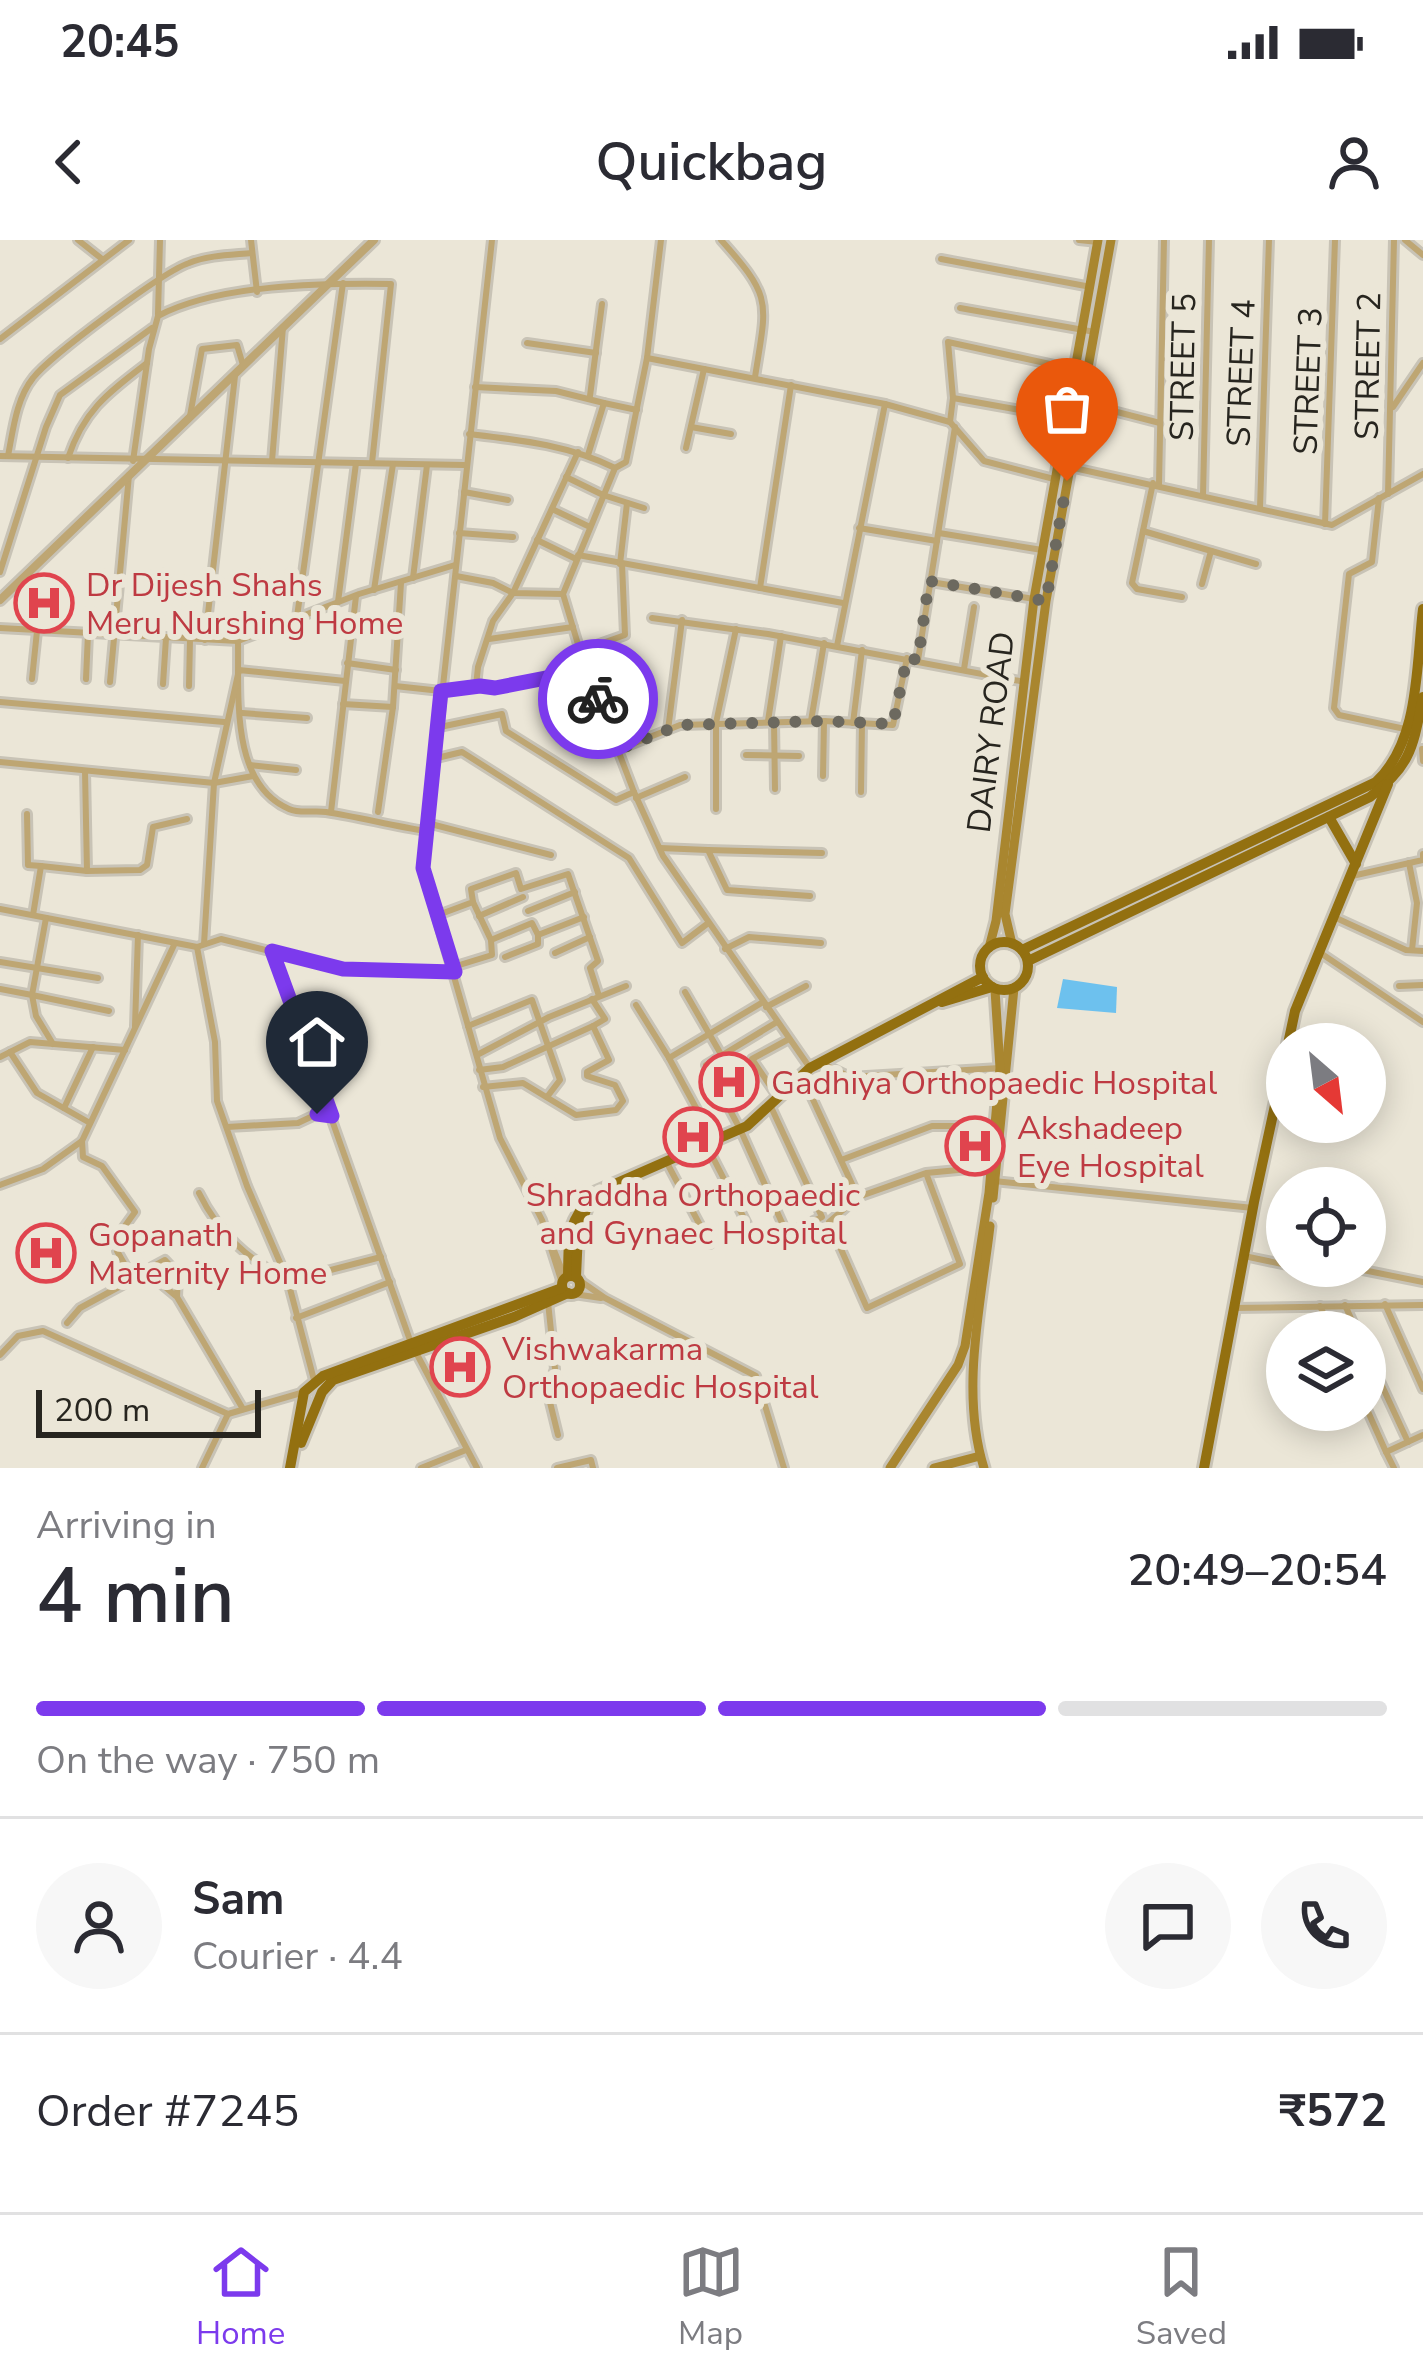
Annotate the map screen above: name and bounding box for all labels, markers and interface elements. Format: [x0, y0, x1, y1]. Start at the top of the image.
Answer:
text: 20:45 [60, 12, 179, 73]
text: Quickbag [596, 125, 827, 199]
icon: back [36, 129, 102, 195]
icon: person [1321, 129, 1387, 195]
street label: STREET 2 [1345, 292, 1392, 440]
street label: STREET 5 [1160, 293, 1207, 441]
street label: STREET 4 [1216, 298, 1267, 448]
street label: STREET 3 [1283, 306, 1334, 456]
pin [1016, 358, 1118, 481]
icon: bag [1034, 376, 1100, 442]
place label: Dr Dijesh Shahs Meru Nurshing Home [86, 563, 403, 646]
hospital icon: Dr Dijesh Shahs Meru Nurshing Home [13, 572, 75, 634]
street label: DAIRY ROAD [957, 629, 1026, 835]
courier [538, 639, 658, 759]
icon: bike [565, 666, 631, 732]
pin [266, 991, 368, 1114]
icon: home [284, 1009, 350, 1075]
north arrow [1266, 1023, 1386, 1143]
map controls [1266, 1023, 1386, 1431]
hospital icon: Gadhiya Orthopaedic Hospital [698, 1051, 760, 1113]
place label: Gadhiya Orthopaedic Hospital [771, 1061, 1218, 1106]
hospital icon: Shraddha Orthopaedic and Gynaec Hospital [662, 1106, 724, 1168]
place label: Akshadeep Eye Hospital [1017, 1106, 1204, 1189]
hospital icon: Akshadeep Eye Hospital [944, 1115, 1006, 1177]
button: locate [1266, 1167, 1386, 1287]
place label: Shraddha Orthopaedic and Gynaec Hospital [526, 1173, 860, 1256]
place label: Gopanath Maternity Home [88, 1213, 327, 1296]
hospital icon: Gopanath Maternity Home [15, 1222, 77, 1284]
button: layers [1266, 1311, 1386, 1431]
place label: Vishwakarma Orthopaedic Hospital [501, 1327, 819, 1410]
hospital icon: Vishwakarma Orthopaedic Hospital [429, 1336, 491, 1398]
scale bar [36, 1384, 261, 1437]
text: 200 m [54, 1388, 150, 1433]
text: Arriving in [36, 1499, 217, 1552]
text: 20:49–20:54 [1127, 1540, 1387, 1601]
text: 4 min [36, 1543, 235, 1650]
text: On the way · 750 m [36, 1734, 380, 1787]
button: person [36, 1863, 162, 1989]
button: chat [1105, 1863, 1231, 1989]
button: phone [1261, 1863, 1387, 1989]
text: Sam [192, 1869, 284, 1930]
text: Courier · 4.4 [192, 1930, 403, 1983]
text: Order #7245 [36, 2081, 299, 2142]
text: ₹572 [1279, 2081, 1387, 2142]
tab: Home [196, 2239, 285, 2356]
tab: Map [678, 2239, 744, 2356]
tab: Saved [1136, 2239, 1227, 2356]

